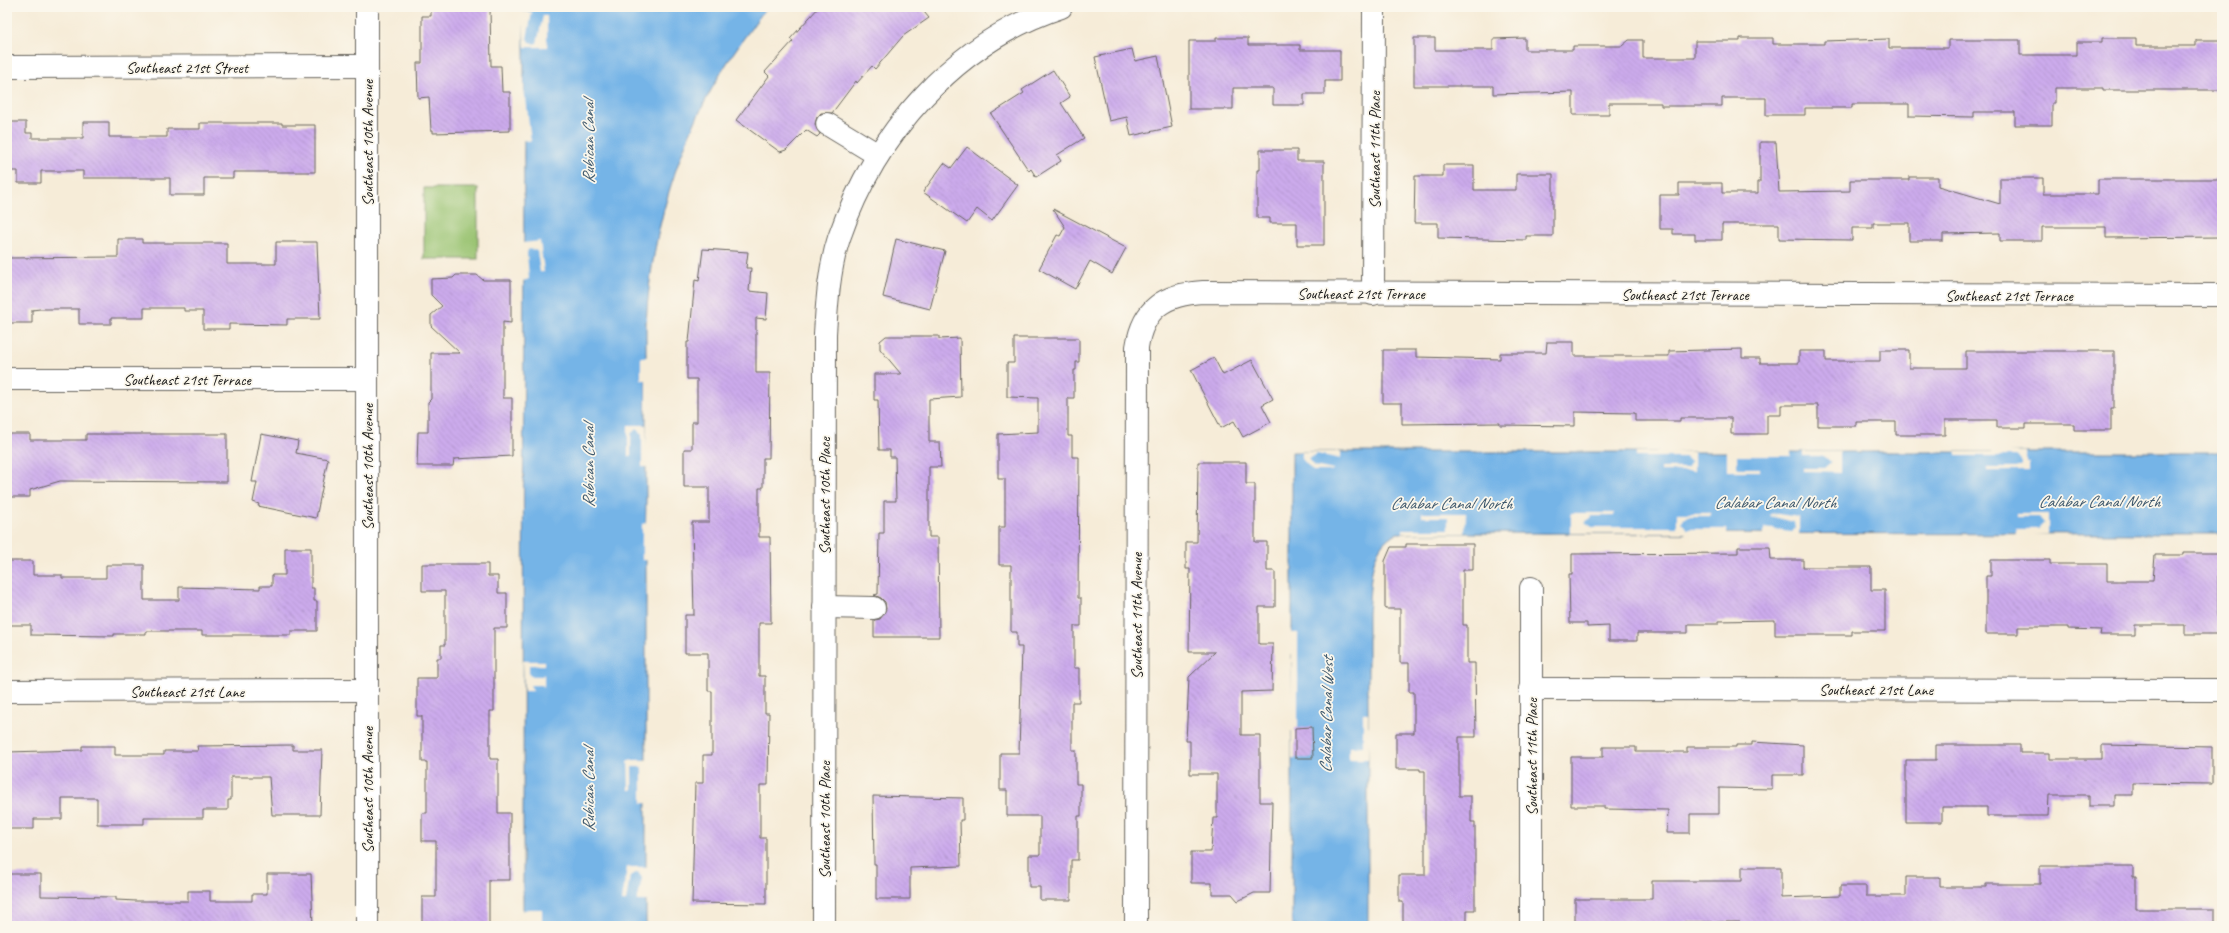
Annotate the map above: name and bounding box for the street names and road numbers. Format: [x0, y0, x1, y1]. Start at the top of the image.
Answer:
street label: Southeast 21st Street [126, 58, 250, 78]
street label: Southeast 10th Avenue [358, 78, 378, 206]
street label: Southeast 11th Place [1365, 90, 1385, 209]
street label: Southeast 21st Terrace [1297, 284, 1427, 304]
street label: Southeast 21st Terrace [1621, 285, 1751, 305]
street label: Southeast 21st Terrace [1945, 286, 2075, 306]
street label: Southeast 21st Terrace [123, 370, 253, 390]
street label: Southeast 10th Avenue [358, 402, 378, 530]
street label: Southeast 10th Place [815, 436, 835, 555]
street label: Southeast 11th Avenue [1127, 551, 1147, 679]
street label: Southeast 21st Lane [1819, 680, 1935, 700]
street label: Southeast 21st Lane [130, 682, 246, 702]
street label: Southeast 11th Place [1522, 697, 1542, 816]
street label: Southeast 10th Avenue [358, 725, 378, 853]
street label: Southeast 10th Place [815, 760, 835, 879]

